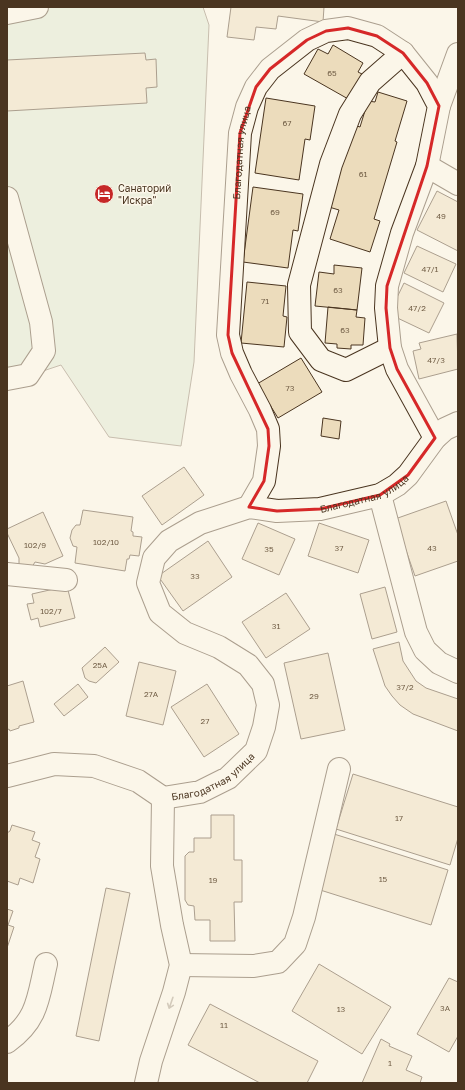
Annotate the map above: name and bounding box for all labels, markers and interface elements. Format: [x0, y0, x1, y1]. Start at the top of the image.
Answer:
house number: 65 [327, 68, 337, 78]
street label: Благодатная улица [230, 105, 253, 200]
house number: 67 [282, 118, 292, 128]
house number: 61 [359, 169, 367, 179]
place label: Санаторий "Искра" [118, 182, 171, 206]
hotel icon: Санаторий "Искра" [93, 183, 115, 205]
house number: 69 [270, 207, 280, 217]
house number: 49 [436, 211, 446, 221]
house number: 47/1 [422, 264, 439, 274]
house number: 63 [333, 285, 343, 295]
house number: 71 [261, 296, 269, 306]
house number: 47/2 [408, 303, 426, 313]
house number: 63 [340, 325, 350, 335]
house number: 47/3 [427, 355, 445, 365]
house number: 73 [286, 383, 295, 393]
street label: Благодатная улица [319, 472, 411, 515]
house number: 102/10 [93, 537, 119, 547]
house number: 102/9 [24, 540, 46, 550]
house number: 37 [335, 543, 343, 553]
house number: 43 [427, 543, 437, 553]
house number: 35 [264, 544, 274, 554]
house number: 33 [190, 571, 200, 581]
house number: 102/7 [40, 606, 62, 616]
house number: 31 [272, 621, 280, 631]
house number: 25А [93, 660, 108, 670]
house number: 37/2 [396, 682, 414, 692]
house number: 27А [144, 689, 159, 699]
house number: 29 [309, 691, 319, 701]
house number: 27 [201, 716, 209, 726]
street label: Благодатная улица [170, 750, 257, 803]
house number: 17 [395, 813, 403, 823]
house number: 15 [379, 874, 388, 884]
house number: 19 [209, 875, 218, 885]
one-way arrow [166, 997, 174, 1009]
house number: 3А [440, 1003, 451, 1013]
house number: 13 [337, 1004, 346, 1014]
house number: 11 [220, 1020, 228, 1030]
house number: 1 [388, 1058, 392, 1068]

